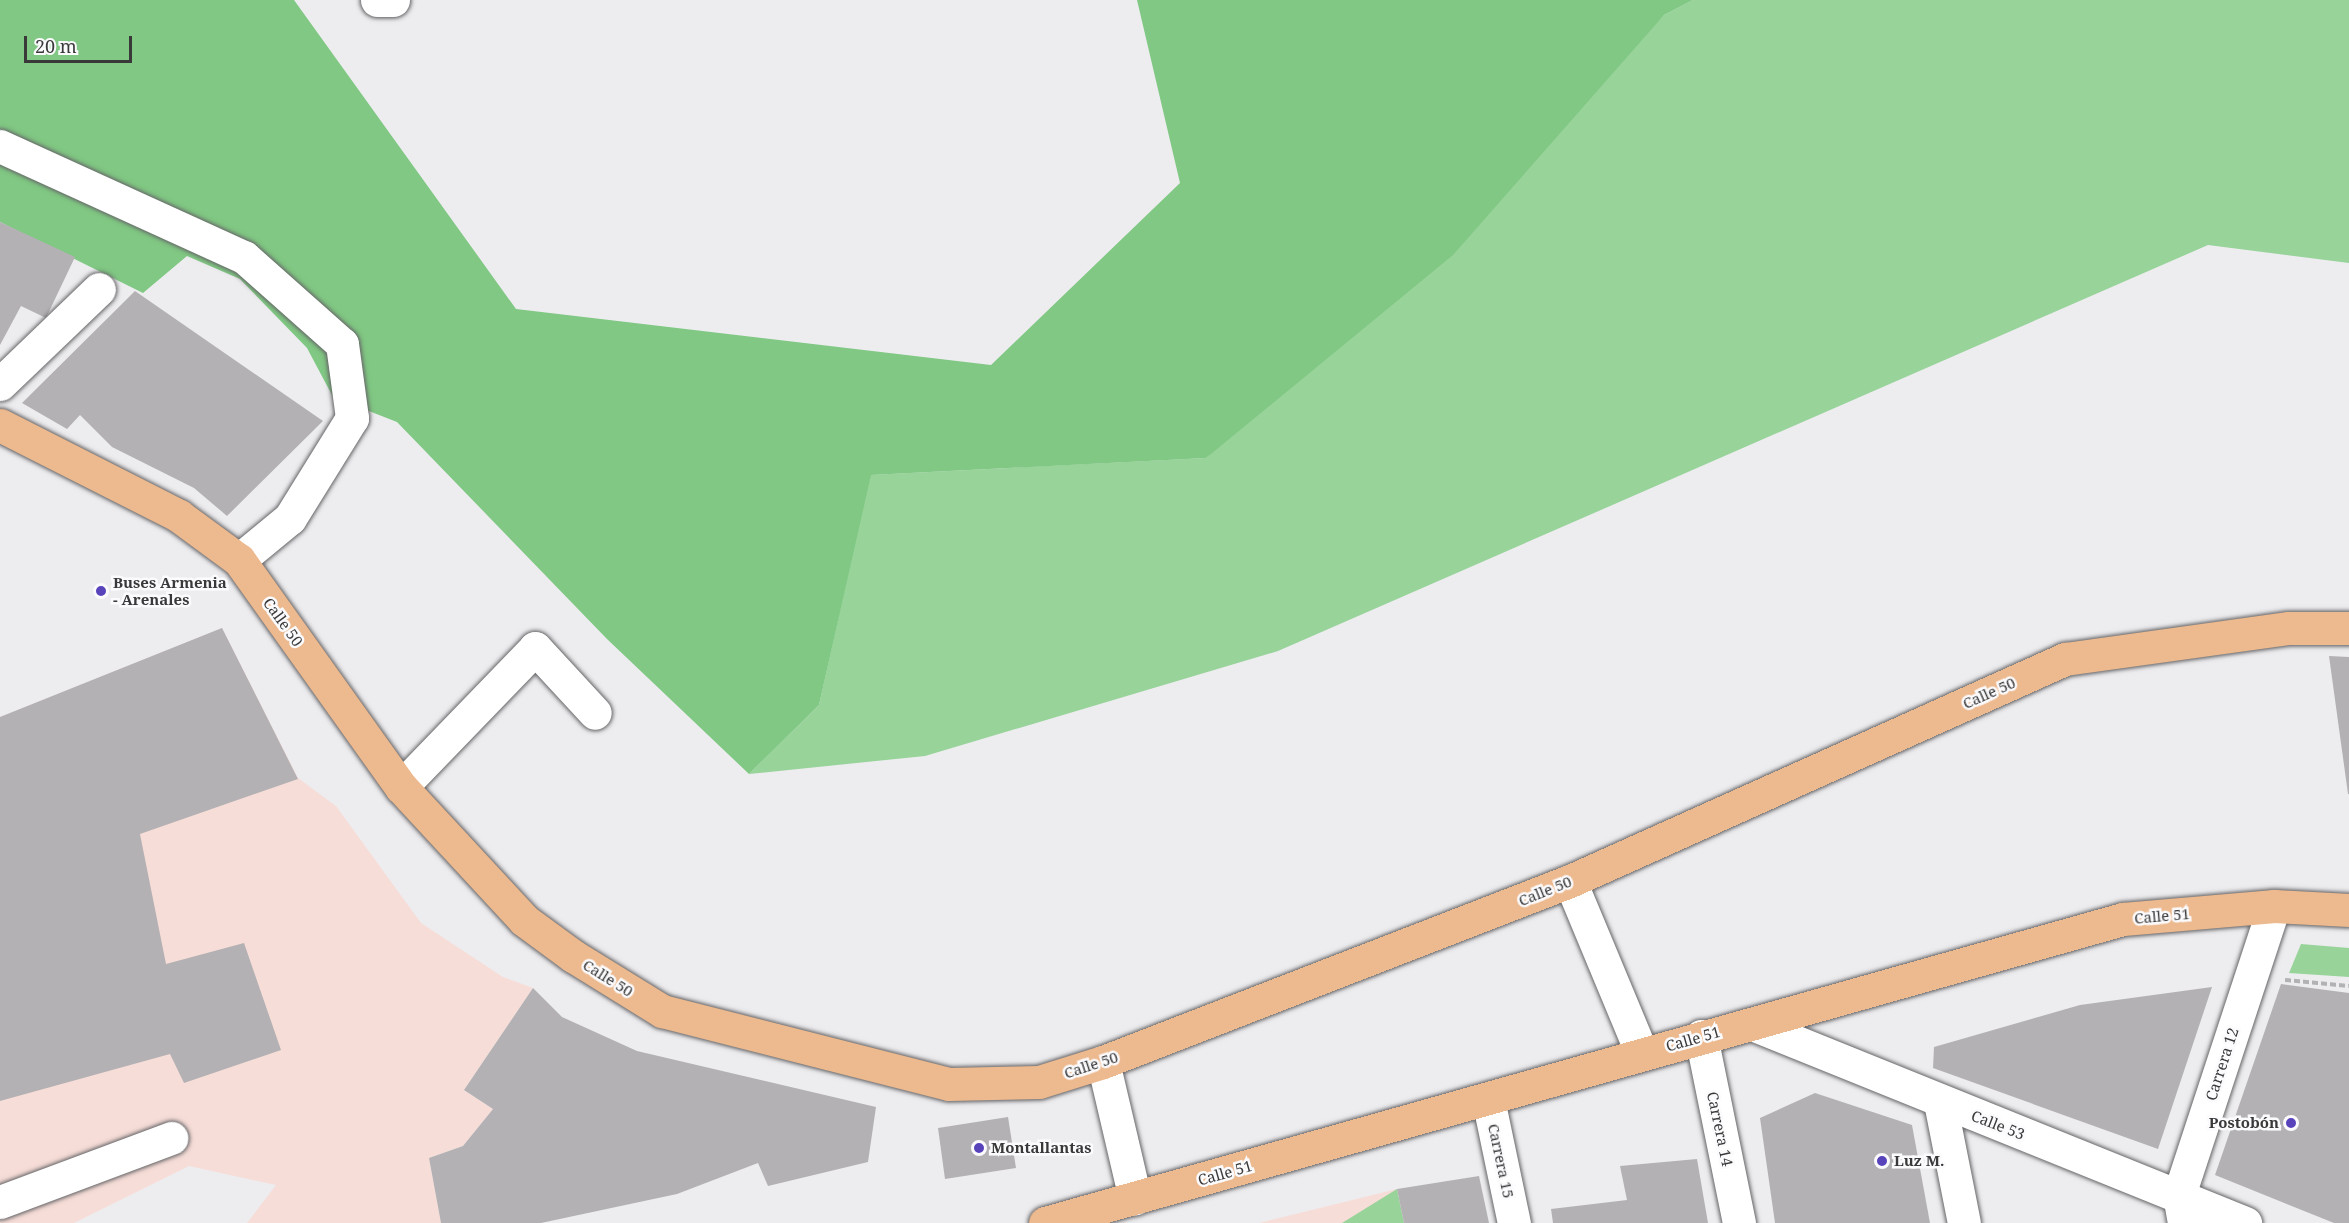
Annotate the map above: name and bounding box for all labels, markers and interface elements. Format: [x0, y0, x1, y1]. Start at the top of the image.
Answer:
scale bar [27, 24, 135, 62]
text: 20 m [35, 34, 77, 58]
place label: Buses Armenia - Arenales [113, 573, 227, 608]
marker: Buses Armenia - Arenales [94, 584, 108, 598]
street label: Calle 50 [259, 594, 307, 650]
street label: Calle 50 [1960, 673, 2018, 713]
street label: Calle 50 [1516, 872, 1574, 910]
street label: Calle 51 [2133, 905, 2191, 927]
street label: Calle 50 [580, 956, 636, 1000]
street label: Calle 51 [1664, 1023, 1722, 1055]
street label: Carrera 12 [2202, 1025, 2242, 1103]
street label: Calle 50 [1062, 1048, 1120, 1082]
street label: Carrera 14 [1703, 1090, 1737, 1168]
street label: Calle 53 [1969, 1107, 2027, 1143]
place label: Postobón [2209, 1114, 2279, 1132]
marker: Postobón [2284, 1116, 2298, 1130]
street label: Carrera 15 [1484, 1122, 1518, 1200]
place label: Montallantas [991, 1139, 1091, 1157]
marker: Montallantas [972, 1141, 986, 1155]
place label: Luz M. [1894, 1152, 1944, 1170]
marker: Luz M. [1875, 1154, 1889, 1168]
street label: Calle 51 [1196, 1157, 1254, 1189]

